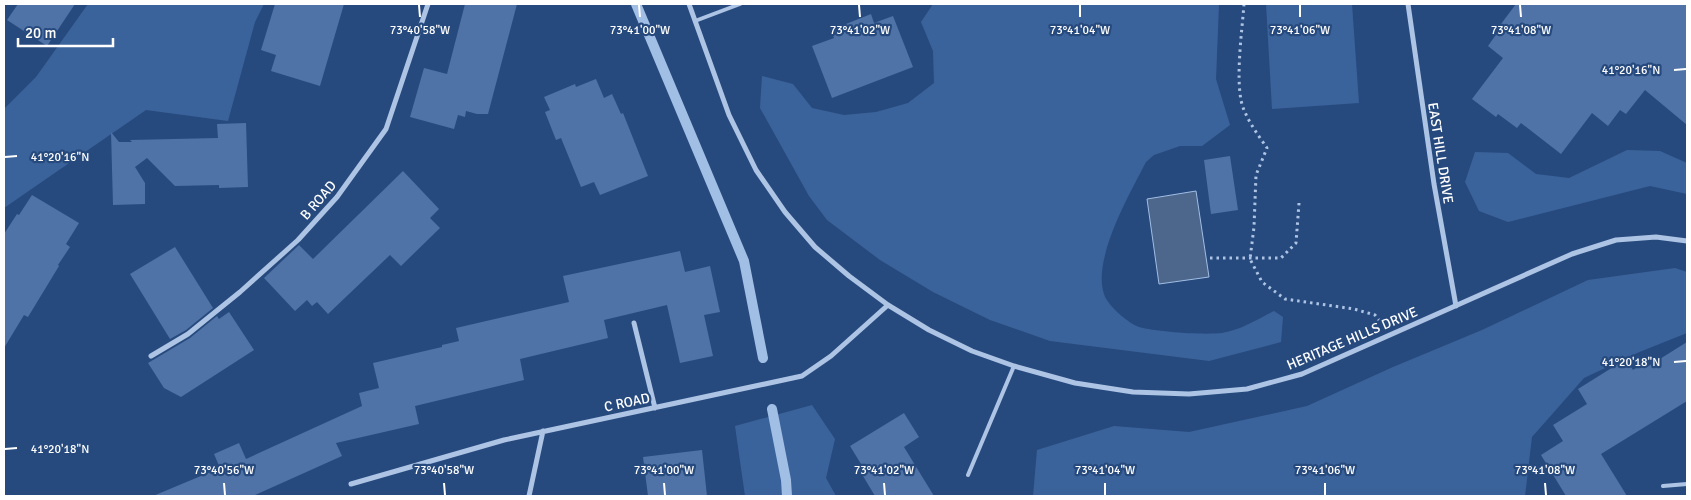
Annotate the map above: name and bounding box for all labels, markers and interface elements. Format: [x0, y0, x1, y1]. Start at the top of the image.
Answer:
scale bar [18, 15, 112, 47]
text: 73°40'58"W [390, 23, 450, 38]
text: 73°41'00"W [610, 23, 670, 38]
text: 73°41'02"W [830, 23, 890, 38]
text: 73°41'04"W [1050, 23, 1110, 38]
text: 73°41'06"W [1270, 23, 1330, 38]
text: 73°41'08"W [1491, 23, 1551, 38]
text: 20 m [25, 24, 56, 42]
text: 41°20'16"N [1602, 63, 1660, 78]
street label: EAST HILL DRIVE [1424, 101, 1457, 205]
text: 41°20'16"N [31, 150, 89, 165]
street label: B ROAD [297, 177, 340, 223]
street label: HERITAGE HILLS DRIVE [1284, 303, 1420, 374]
text: 41°20'18"N [1602, 355, 1660, 370]
street label: C ROAD [603, 389, 652, 416]
text: 41°20'18"N [31, 442, 89, 457]
text: 73°40'56"W [194, 463, 254, 478]
text: 73°40'58"W [414, 463, 474, 478]
text: 73°41'00"W [634, 463, 694, 478]
text: 73°41'02"W [854, 463, 914, 478]
text: 73°41'04"W [1075, 463, 1135, 478]
text: 73°41'06"W [1295, 463, 1355, 478]
text: 73°41'08"W [1515, 463, 1575, 478]

